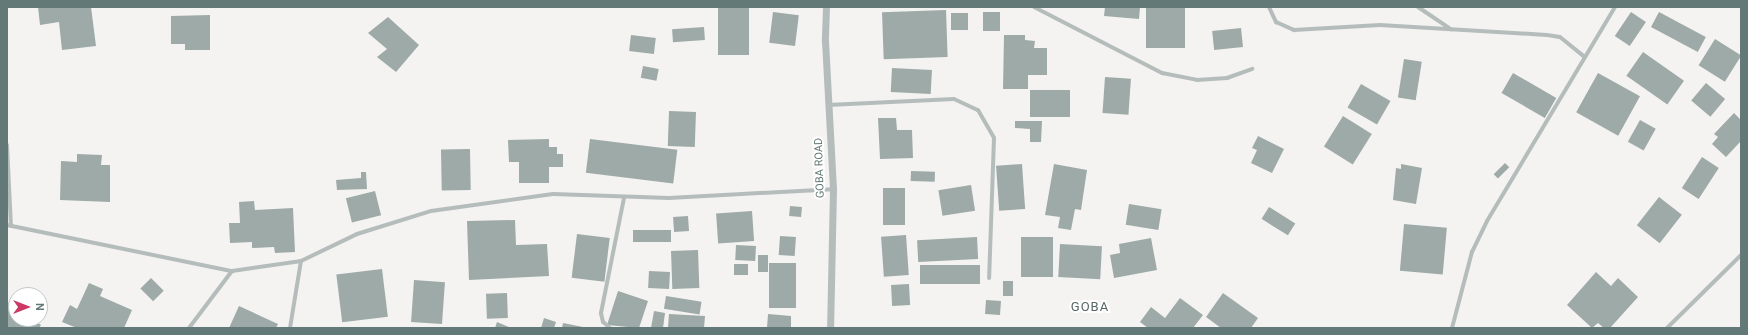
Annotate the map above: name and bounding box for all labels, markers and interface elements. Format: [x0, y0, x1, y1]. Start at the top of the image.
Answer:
street label: GOBA ROAD [812, 138, 828, 198]
north arrow [8, 287, 48, 327]
district label: GOBA [1071, 299, 1109, 315]
text: N [33, 303, 46, 311]

